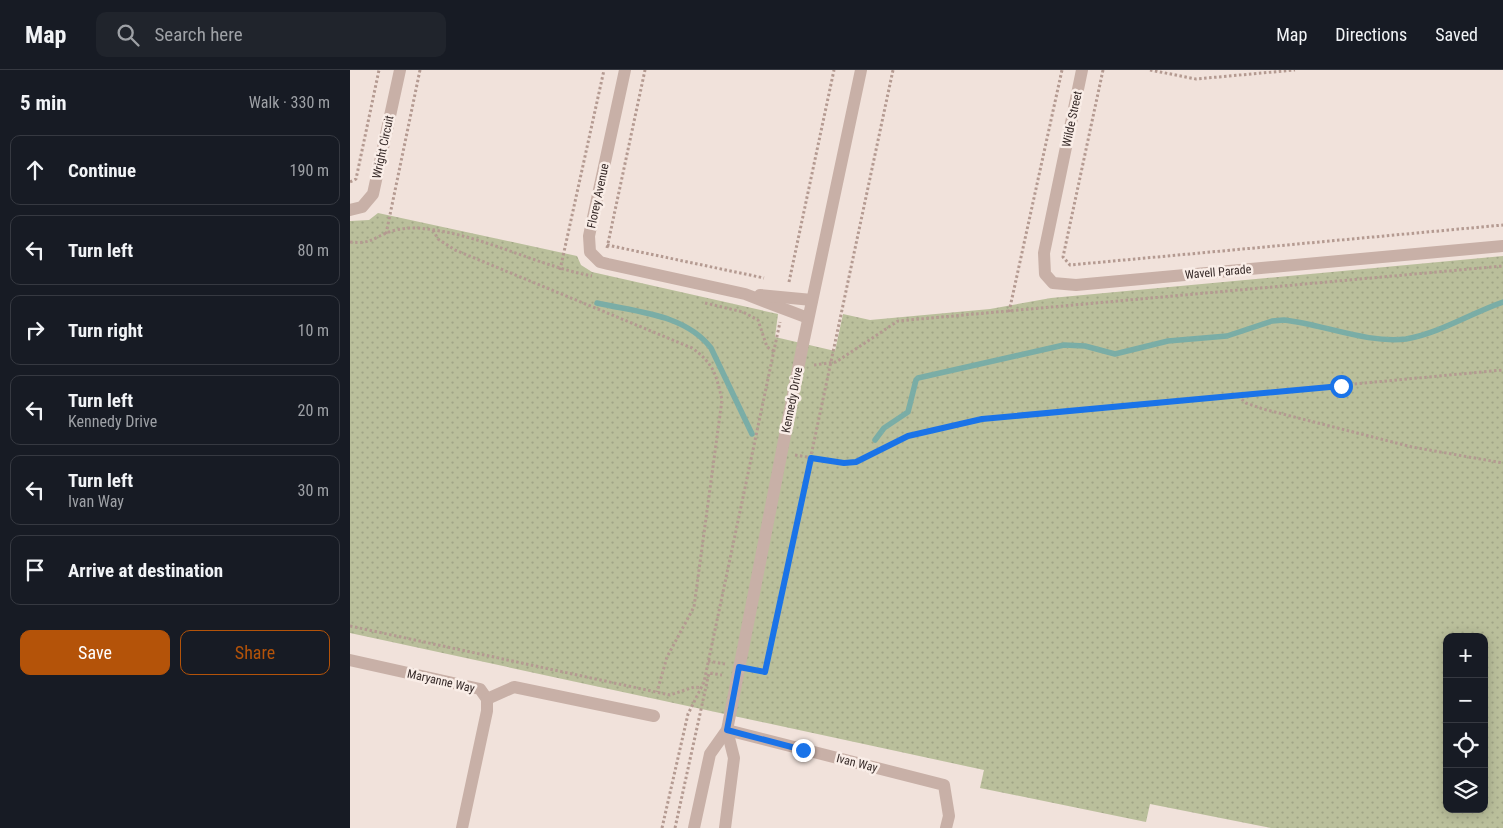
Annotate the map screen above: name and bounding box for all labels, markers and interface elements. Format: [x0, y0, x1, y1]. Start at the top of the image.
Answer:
search box [96, 12, 446, 57]
text: Map [25, 21, 66, 49]
icon: search [114, 21, 142, 49]
text: Search here [154, 23, 243, 46]
text: Map [1276, 24, 1307, 45]
text: Directions [1335, 24, 1407, 45]
text: Saved [1435, 24, 1478, 45]
street label: Wilde Street [1059, 89, 1085, 148]
text: 5 min [20, 91, 67, 115]
text: Walk · 330 m [249, 93, 330, 112]
street label: Wright Circuit [369, 114, 397, 180]
icon: ahead [21, 156, 49, 184]
text: Continue [68, 159, 136, 182]
text: 190 m [290, 161, 329, 180]
street label: Florey Avenue [584, 162, 612, 230]
icon: left [21, 236, 49, 264]
text: Turn left [68, 239, 133, 262]
text: 80 m [297, 241, 329, 260]
street label: Wavell Parade [1184, 262, 1252, 282]
icon: right [21, 316, 49, 344]
text: Turn right [68, 319, 143, 342]
text: 10 m [297, 321, 329, 340]
street label: Kennedy Drive [779, 365, 805, 434]
route start [1330, 375, 1353, 398]
text: Turn left [68, 389, 133, 412]
icon: left [21, 396, 49, 424]
text: 20 m [297, 401, 329, 420]
text: Kennedy Drive [68, 412, 157, 431]
text: Turn left [68, 469, 133, 492]
icon: left [21, 476, 49, 504]
text: 30 m [297, 481, 329, 500]
text: Ivan Way [68, 492, 124, 511]
icon: arrive [21, 556, 49, 584]
text: Arrive at destination [68, 559, 223, 582]
button: Save [20, 630, 170, 675]
button: Share [180, 630, 330, 675]
map controls [1443, 633, 1488, 813]
button: + [1443, 633, 1488, 678]
street label: Maryanne Way [406, 666, 476, 696]
button: − [1443, 678, 1488, 723]
button: locate [1443, 723, 1488, 768]
route end [792, 739, 815, 762]
street label: Ivan Way [835, 751, 879, 775]
button: layers [1443, 768, 1488, 813]

